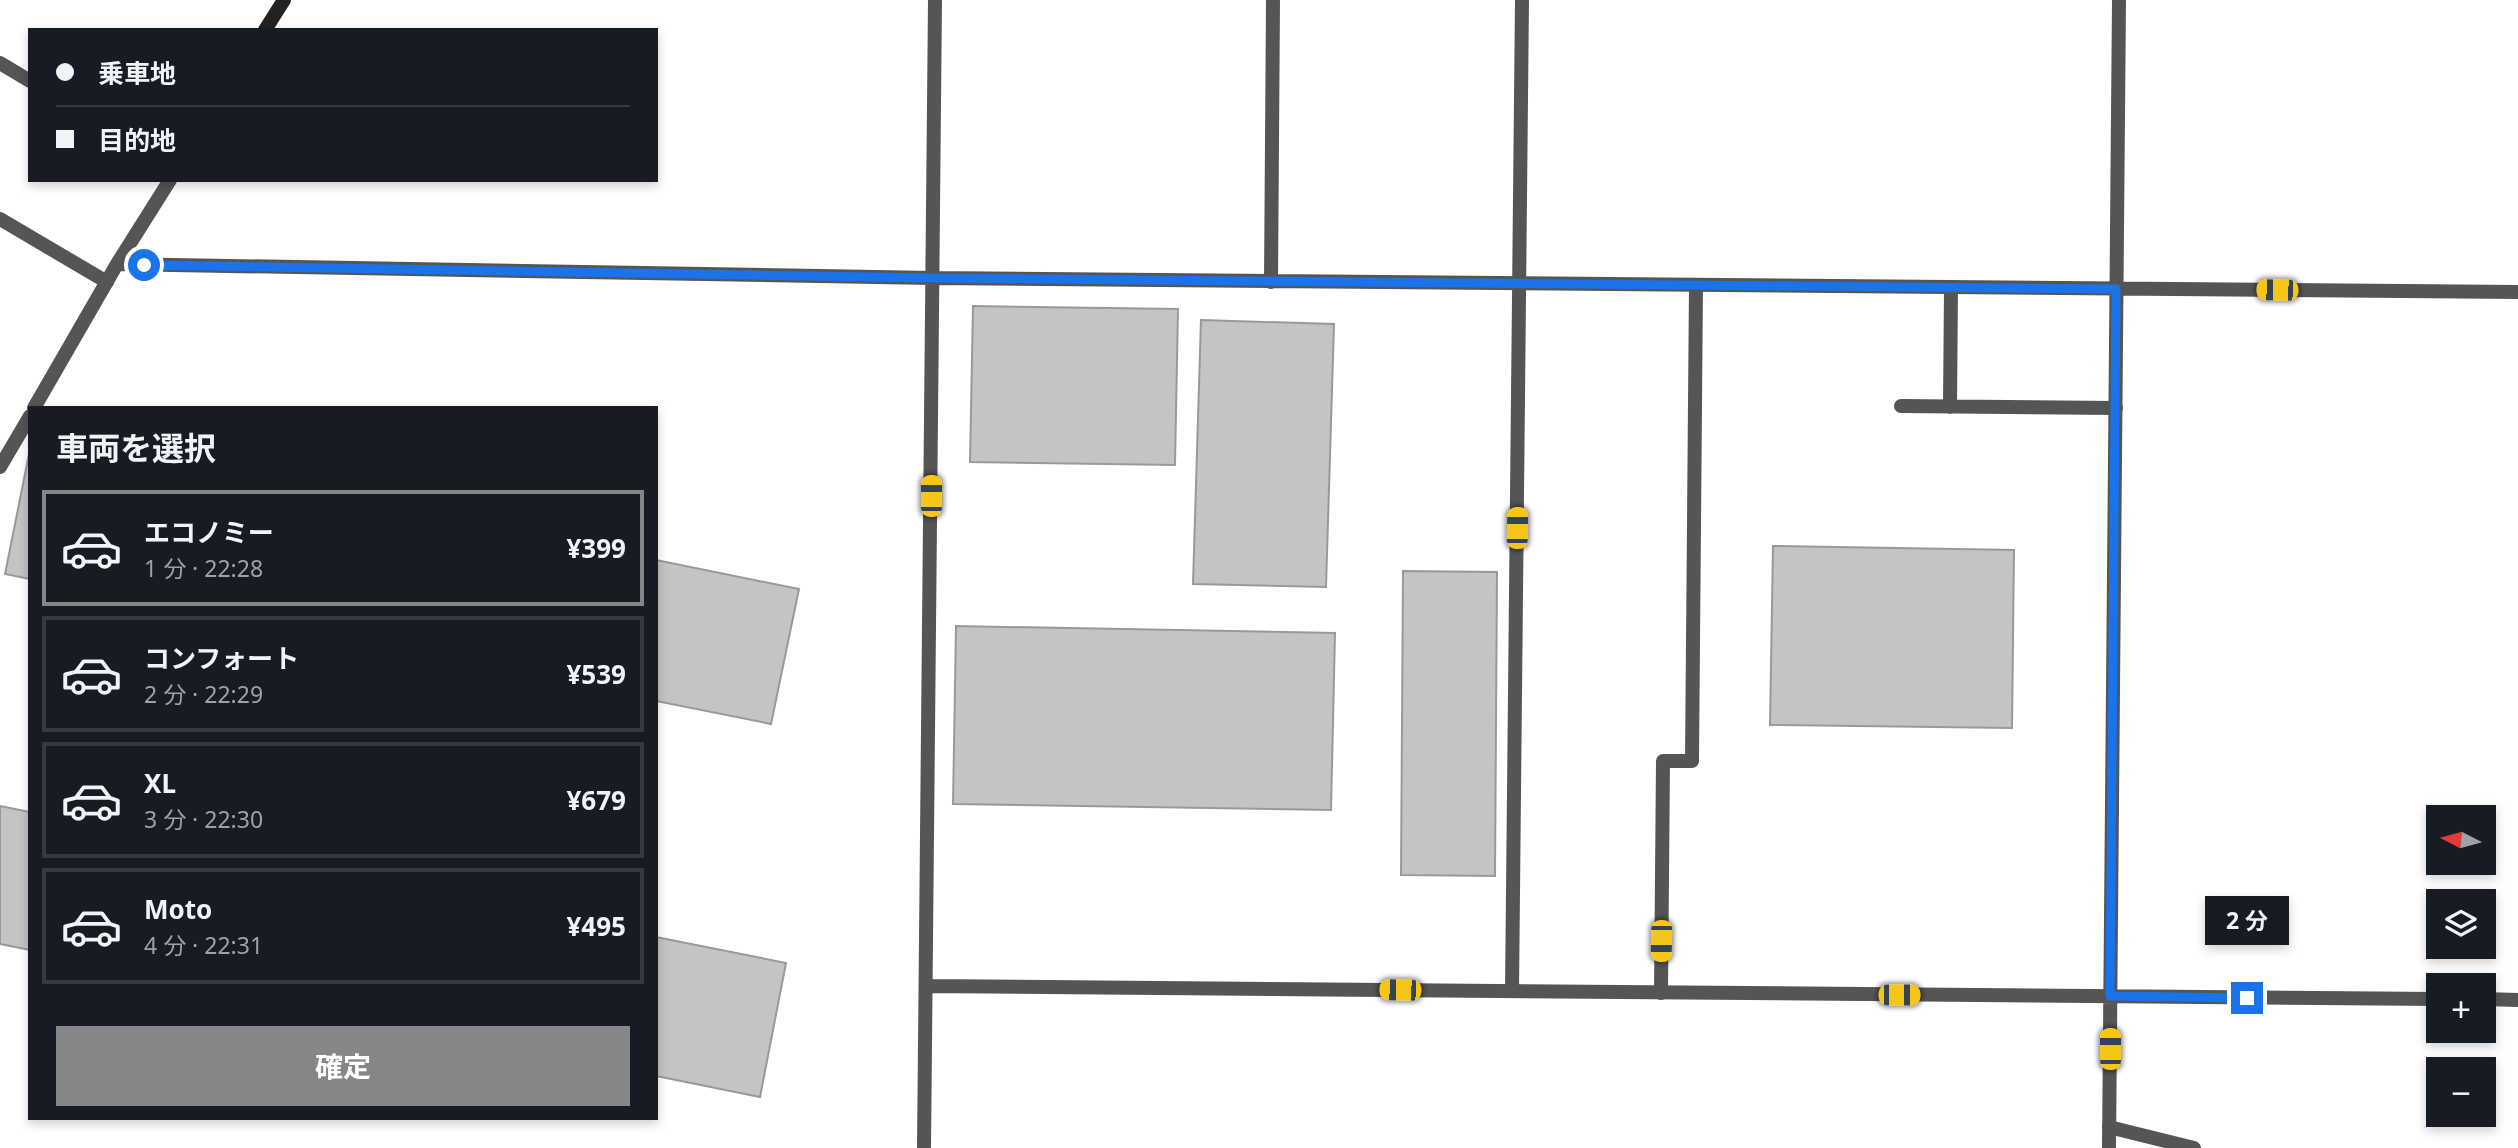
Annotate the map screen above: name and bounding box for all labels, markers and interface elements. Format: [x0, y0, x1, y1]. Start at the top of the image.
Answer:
text: 乗車地 [98, 55, 176, 91]
text: 目的地 [98, 122, 176, 158]
route start [128, 249, 160, 281]
car [2256, 279, 2299, 301]
text: 車両を選択 [56, 426, 216, 469]
car [921, 475, 942, 517]
car [1507, 507, 1528, 549]
text: エコノミー [144, 514, 274, 550]
icon: car [60, 517, 123, 580]
text: ¥399 [567, 530, 626, 566]
text: 1 分 · 22:28 [144, 552, 263, 584]
text: コンフォート [144, 640, 299, 676]
icon: car [60, 643, 123, 706]
text: ¥539 [567, 656, 626, 692]
text: 2 分 · 22:29 [144, 678, 263, 710]
text: XL [144, 765, 176, 801]
icon: car [60, 769, 123, 832]
text: ¥679 [567, 782, 626, 818]
text: 3 分 · 22:30 [144, 803, 263, 835]
north arrow [2426, 805, 2496, 875]
map controls [2426, 805, 2496, 1127]
button: layers [2426, 889, 2496, 959]
text: Moto [144, 891, 212, 927]
icon: car [60, 895, 123, 958]
callout: 2 分 [2205, 897, 2289, 946]
text: 2 分 [2226, 904, 2268, 936]
text: ¥495 [567, 908, 626, 944]
car [1651, 920, 1672, 962]
text: 4 分 · 22:31 [144, 929, 263, 961]
button: + [2426, 973, 2496, 1043]
car [1379, 979, 1422, 1001]
route end [2231, 982, 2263, 1014]
car [1879, 985, 1921, 1006]
button: 確定 [56, 1026, 630, 1106]
car [2100, 1028, 2121, 1070]
button: − [2426, 1057, 2496, 1127]

